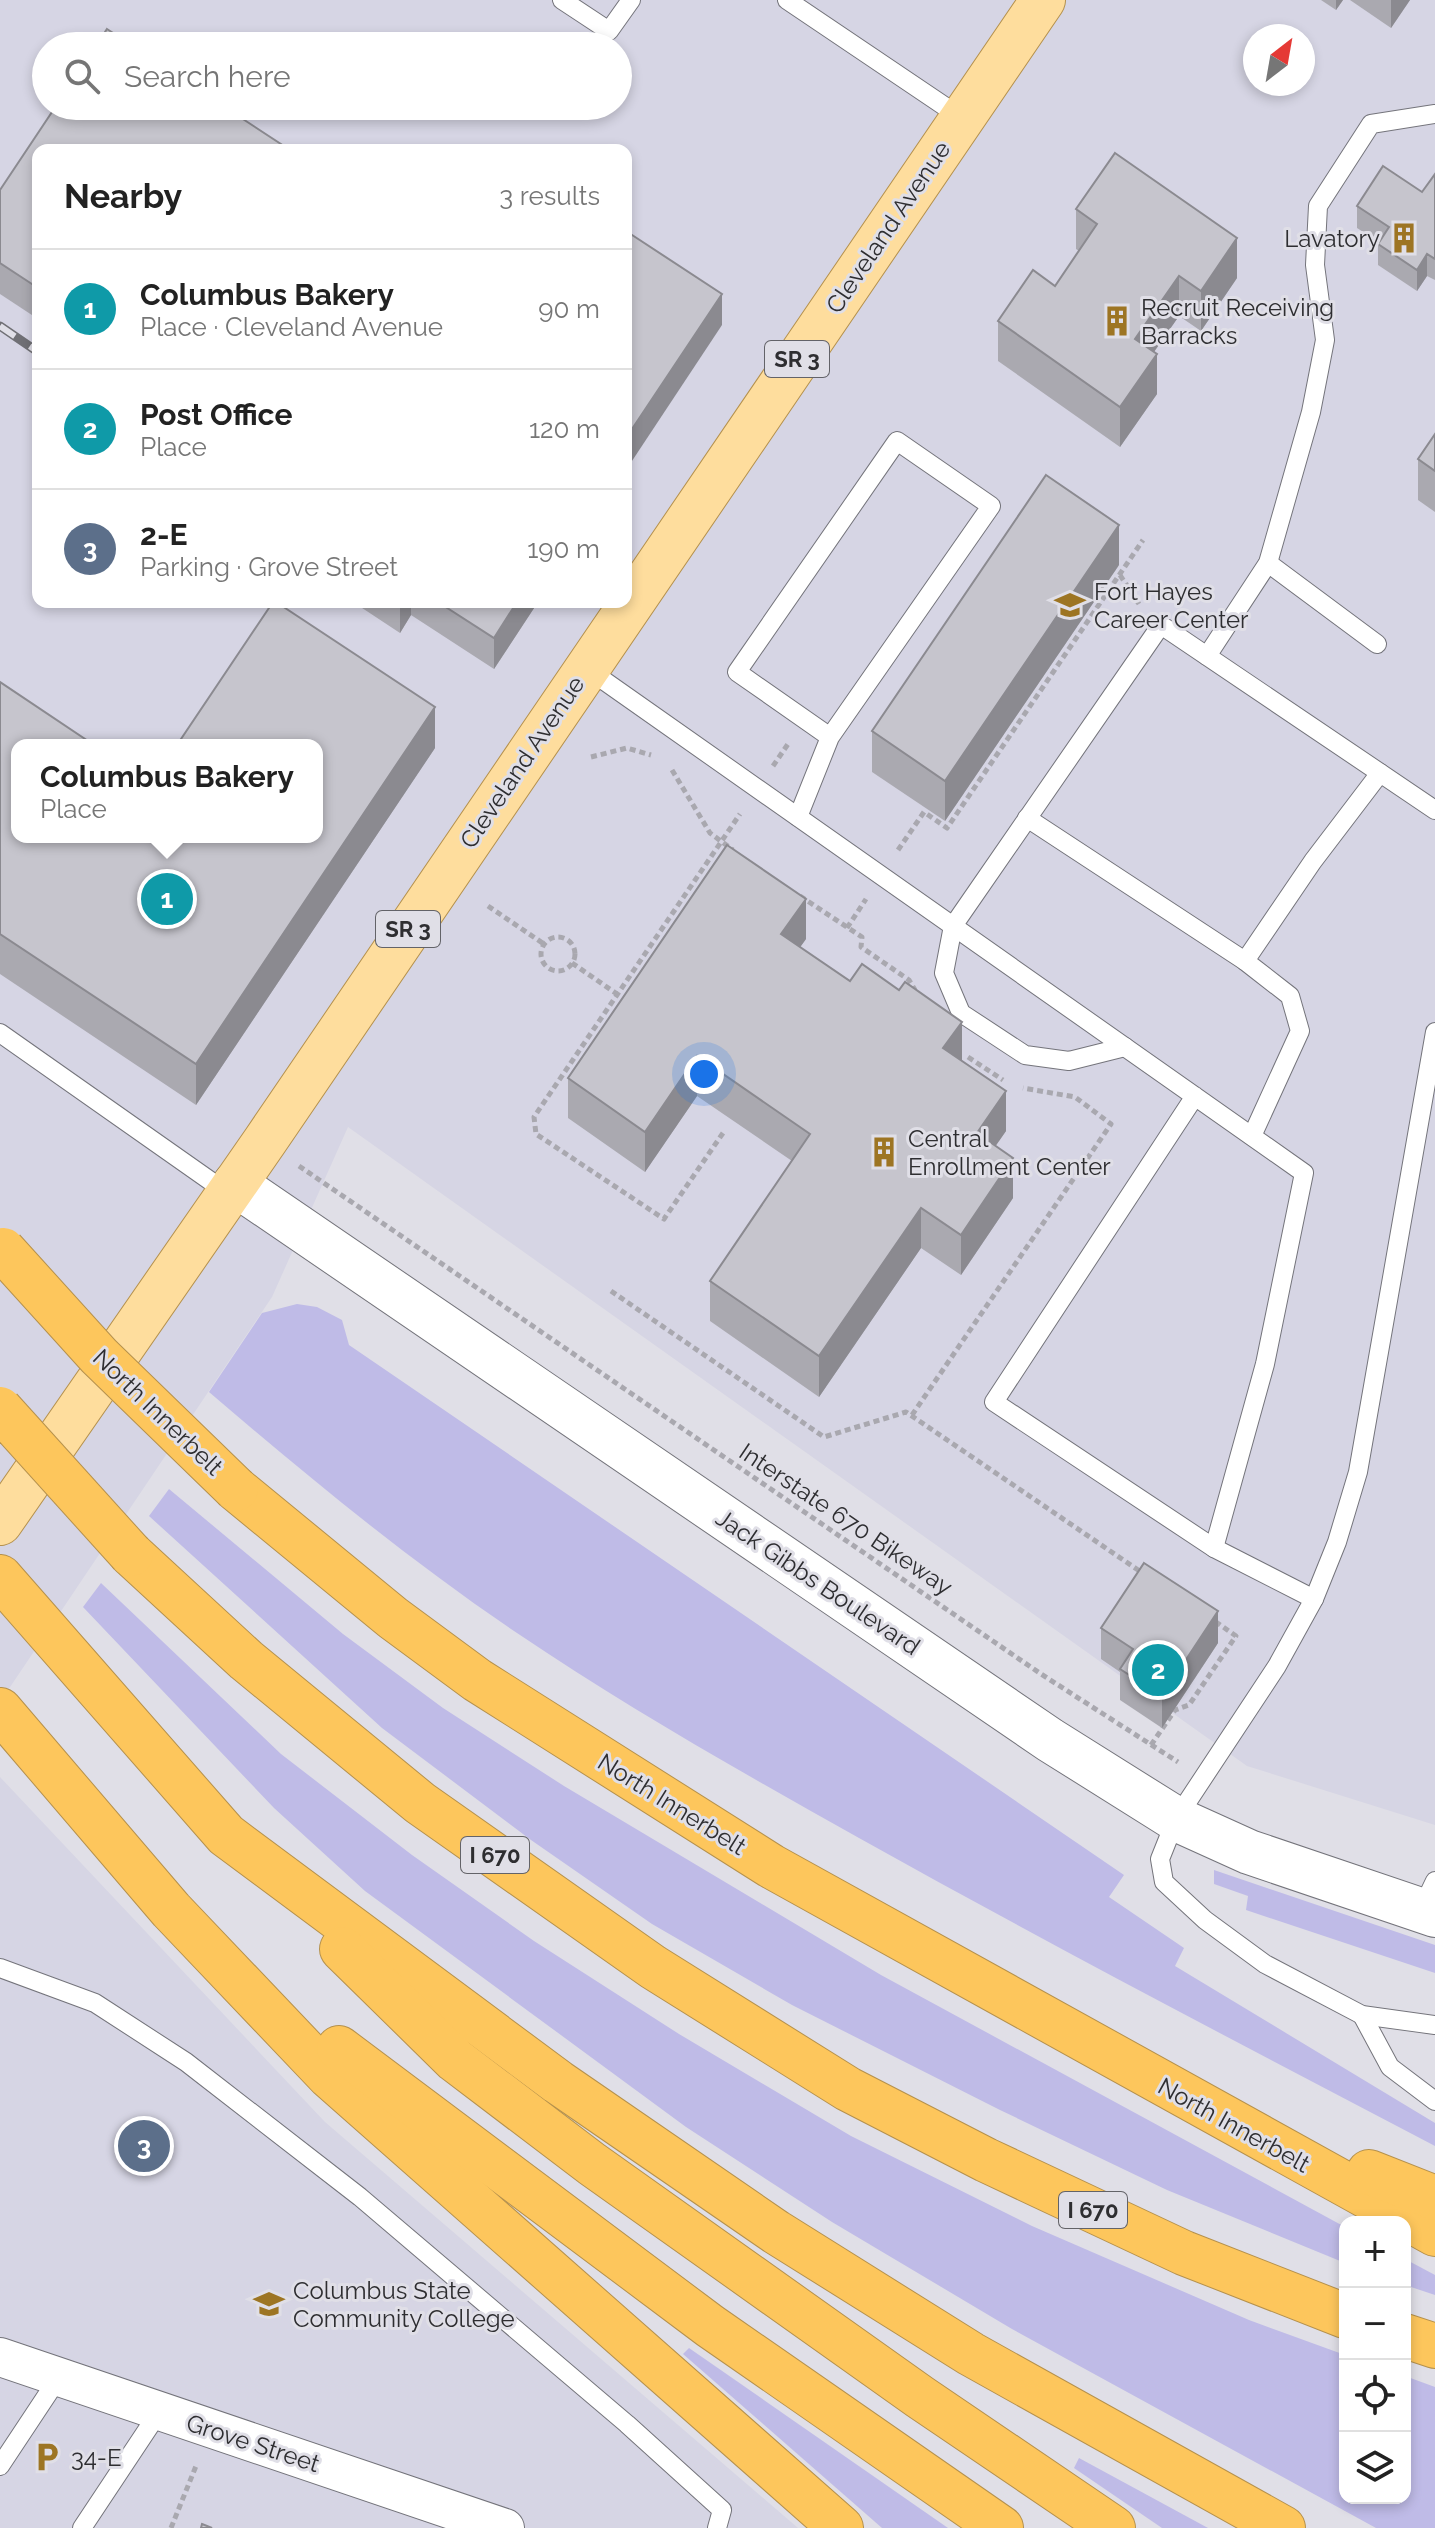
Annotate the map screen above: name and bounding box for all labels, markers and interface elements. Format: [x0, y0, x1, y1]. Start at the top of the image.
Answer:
north arrow [1243, 24, 1315, 96]
search box [32, 32, 632, 120]
icon: search [60, 54, 104, 98]
text: Search here [124, 59, 291, 94]
street label: Cleveland Avenue [820, 135, 956, 319]
text: Nearby [64, 176, 182, 216]
text: 3 results [499, 181, 600, 211]
building icon: Lavatory [1387, 221, 1421, 255]
place label: Lavatory [1284, 224, 1380, 253]
text: Columbus Bakery [140, 277, 394, 312]
place label: Recruit Receiving Barracks [1141, 293, 1334, 350]
text: 1 [84, 294, 96, 324]
text: 90 m [538, 294, 600, 324]
building icon: Recruit Receiving Barracks [1100, 304, 1134, 338]
text: Place · Cleveland Avenue [140, 312, 443, 342]
road number: SR 3 [765, 341, 829, 377]
text: Post Office [140, 397, 292, 432]
text: 2 [83, 414, 97, 444]
text: 120 m [529, 414, 600, 444]
text: Place [140, 432, 207, 462]
text: 2-E [140, 517, 188, 552]
text: 3 [83, 534, 97, 564]
text: 190 m [527, 534, 600, 564]
text: Parking · Grove Street [140, 552, 398, 582]
place label: Fort Hayes Career Center [1094, 577, 1249, 634]
school or university icon: Fort Hayes Career Center [1053, 588, 1087, 622]
street label: Cleveland Avenue [454, 670, 590, 854]
popup [11, 739, 323, 843]
text: Columbus Bakery [40, 759, 294, 794]
text: Place [40, 794, 107, 824]
pin: 1 [141, 869, 193, 929]
road number: SR 3 [376, 911, 440, 947]
your location [684, 1054, 724, 1094]
place label: Central Enrollment Center [908, 1124, 1111, 1181]
building icon: Central Enrollment Center [867, 1135, 901, 1169]
street label: North Innerbelt [87, 1343, 229, 1481]
street label: Interstate 670 Bikeway [734, 1437, 958, 1601]
street label: Jack Gibbs Boulevard [711, 1503, 925, 1661]
pin: 2 [1132, 1640, 1184, 1700]
street label: North Innerbelt [593, 1747, 751, 1861]
road number: I 670 [461, 1837, 529, 1873]
street label: North Innerbelt [1153, 2071, 1315, 2179]
pin: 3 [118, 2116, 170, 2176]
road number: I 670 [1059, 2192, 1127, 2228]
map controls [1339, 2216, 1411, 2504]
button: + [1339, 2216, 1411, 2288]
place label: Columbus State Community College [293, 2276, 515, 2333]
school or university icon: Columbus State Community College [252, 2287, 286, 2321]
button: − [1339, 2288, 1411, 2360]
button: locate [1339, 2360, 1411, 2432]
street label: Grove Street [183, 2408, 323, 2478]
button: layers [1339, 2432, 1411, 2504]
parking icon: 34-E [30, 2440, 64, 2474]
place label: 34-E [71, 2443, 122, 2472]

